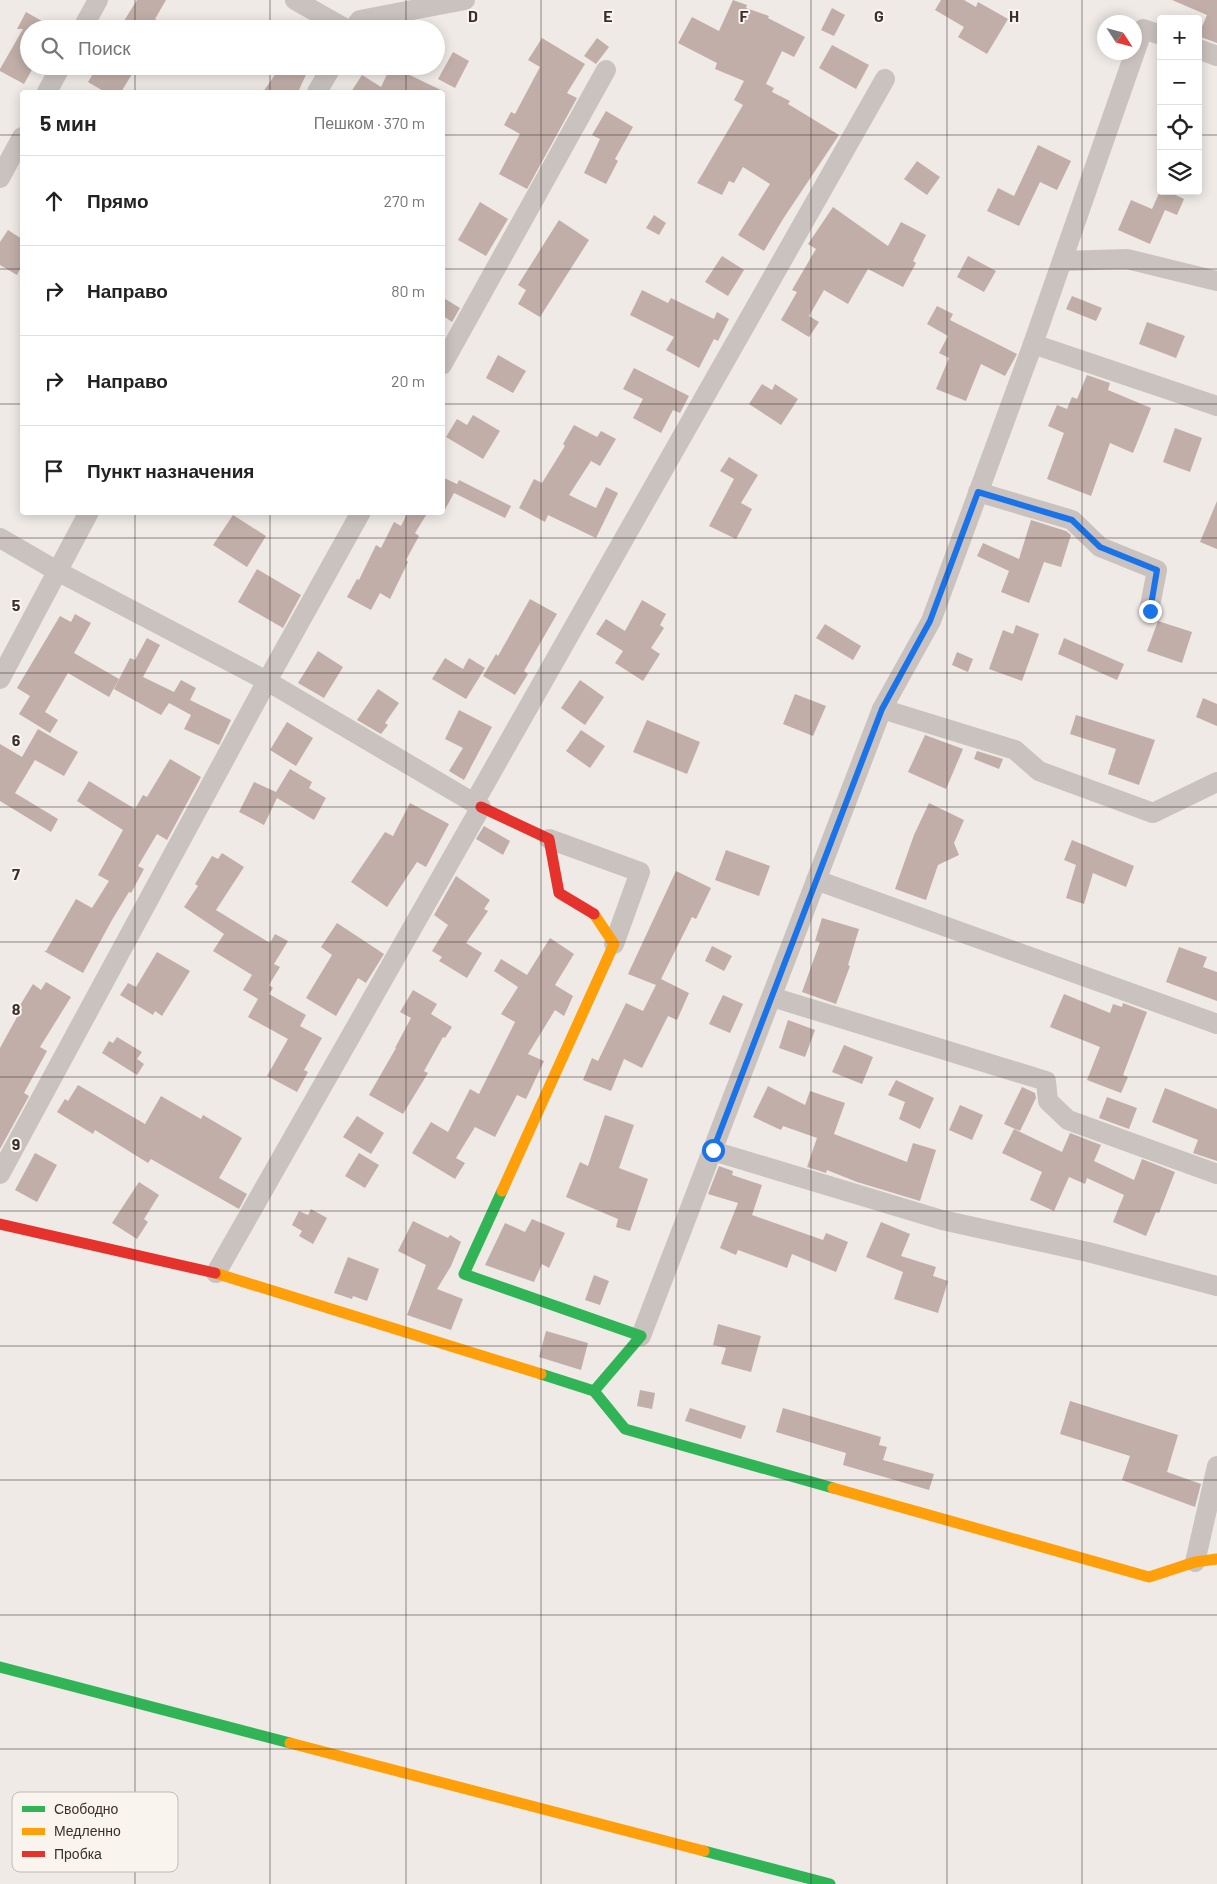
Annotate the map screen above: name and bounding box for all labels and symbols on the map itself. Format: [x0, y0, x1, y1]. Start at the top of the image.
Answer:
text: D [468, 6, 478, 25]
text: E [603, 6, 613, 25]
text: F [740, 6, 749, 25]
text: G [874, 6, 884, 25]
text: H [1009, 6, 1019, 25]
north arrow [1097, 15, 1142, 60]
text: 5 [12, 595, 21, 614]
route end [1139, 600, 1162, 623]
text: 6 [12, 730, 21, 749]
text: 7 [12, 864, 20, 883]
text: 8 [12, 999, 21, 1018]
text: 9 [12, 1134, 20, 1153]
route start [702, 1139, 725, 1162]
legend [12, 1792, 178, 1872]
text: Свободно [54, 1800, 119, 1817]
text: Медленно [54, 1822, 121, 1839]
text: Пробка [54, 1845, 102, 1862]

